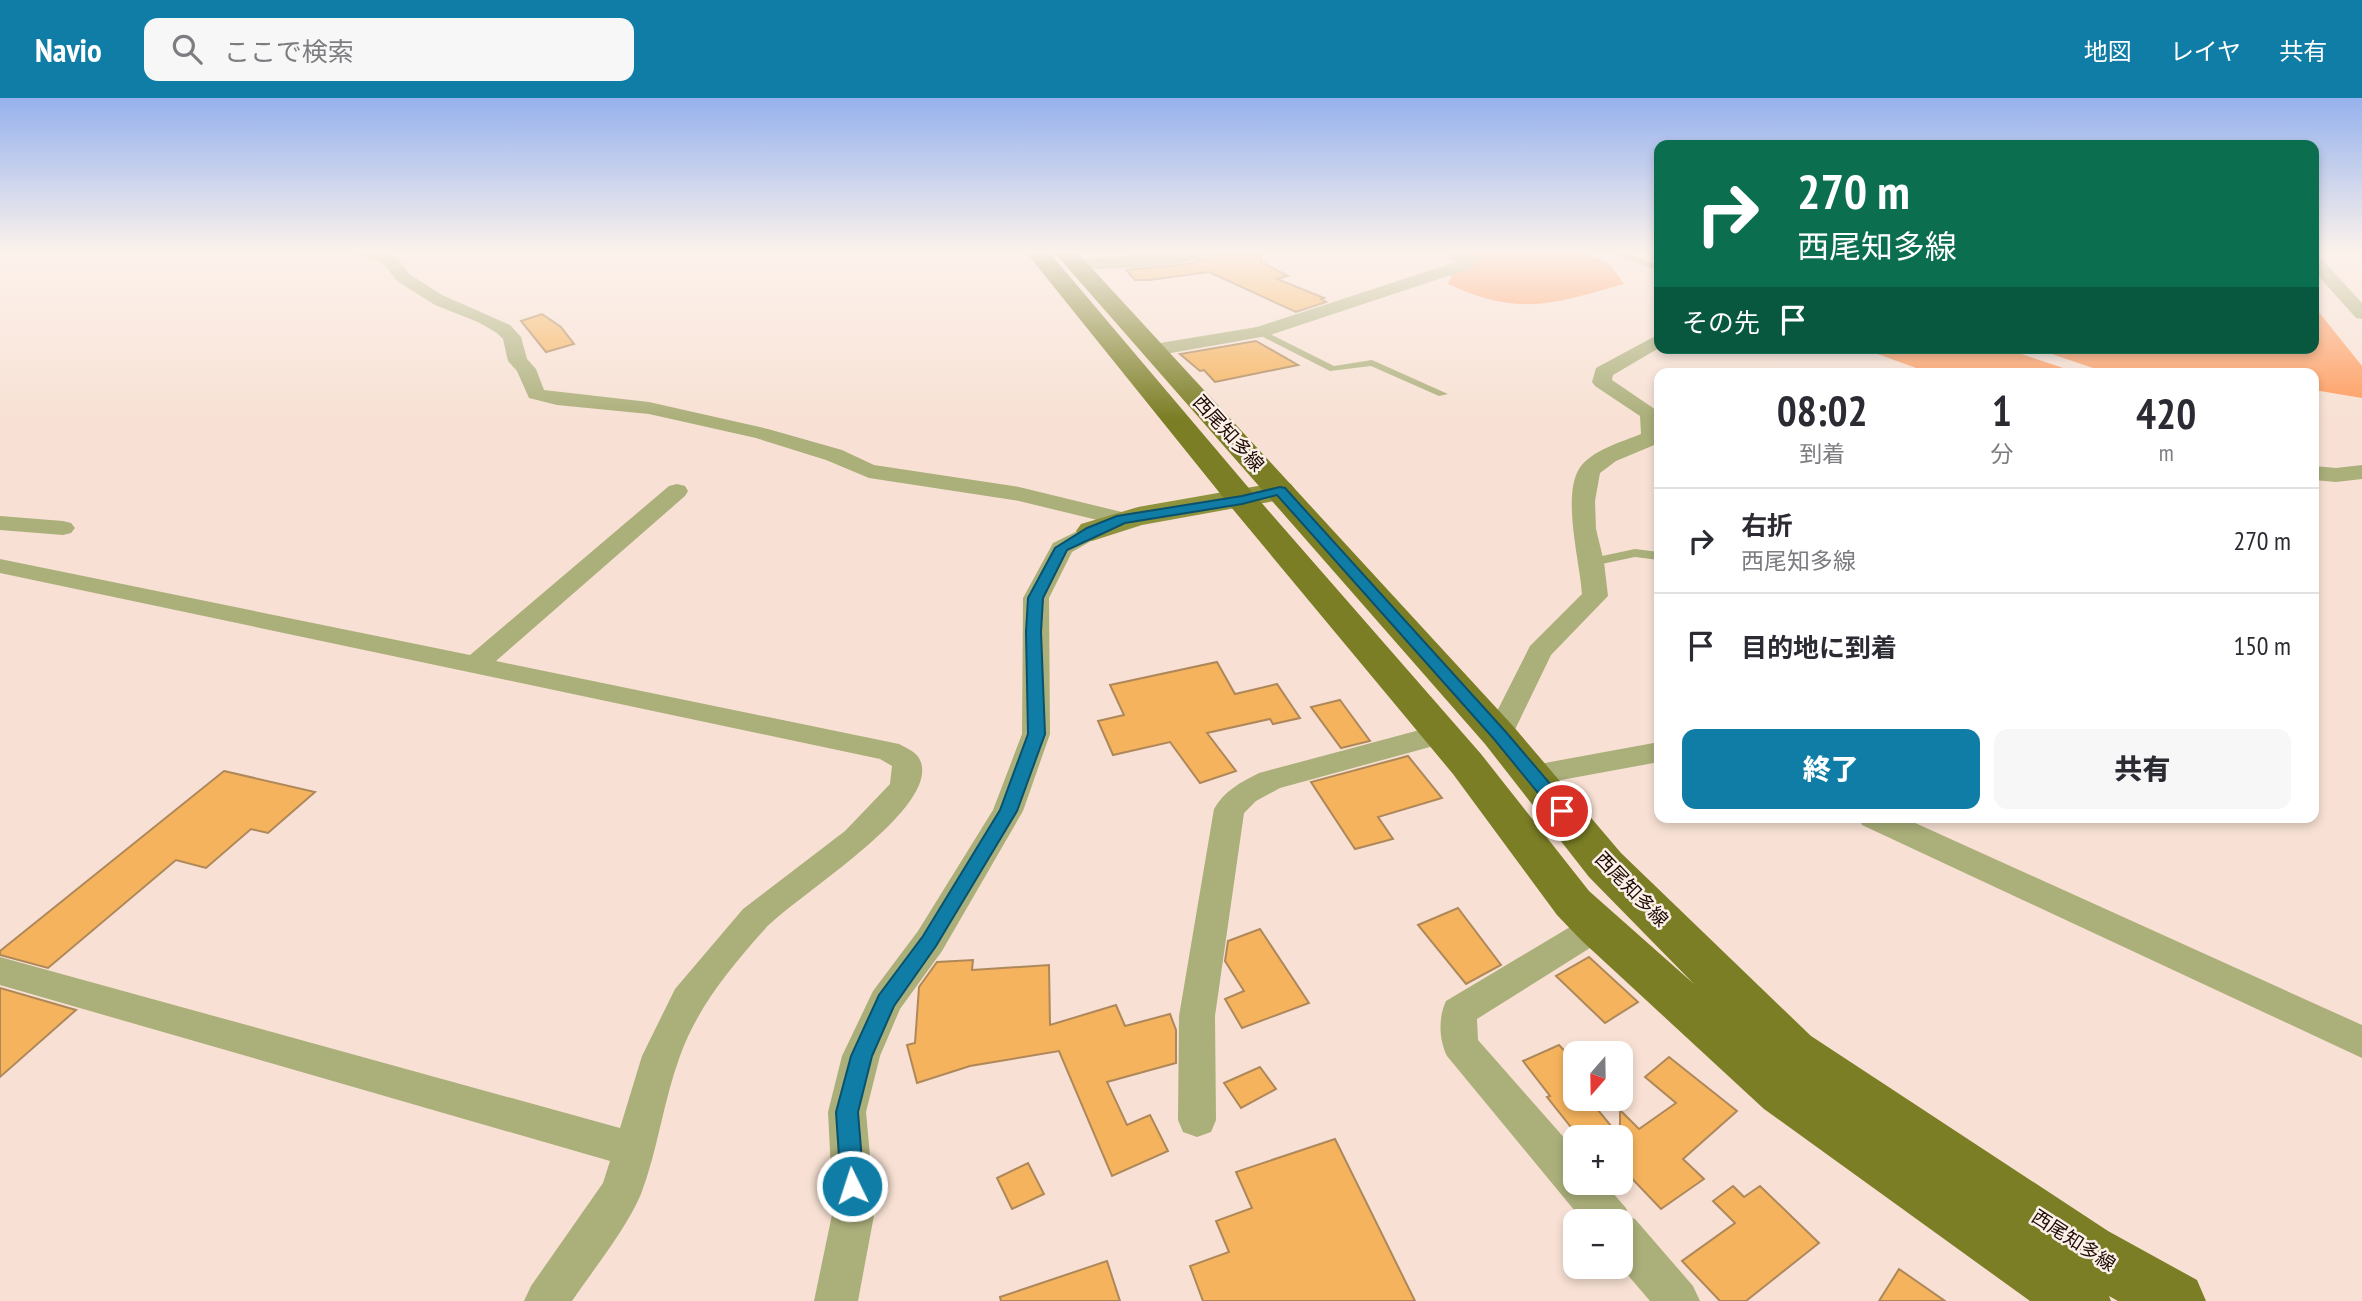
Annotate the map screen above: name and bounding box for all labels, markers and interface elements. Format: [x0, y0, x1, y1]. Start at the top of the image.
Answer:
search box [144, 18, 634, 81]
text: Navio [35, 28, 102, 71]
icon: search [168, 30, 206, 68]
text: ここで検索 [224, 35, 354, 68]
text: 地図 [2084, 36, 2132, 67]
text: レイヤ [2170, 36, 2241, 67]
text: 共有 [2279, 36, 2327, 67]
text: 270 m [1797, 159, 1910, 223]
icon: right [1682, 168, 1773, 259]
text: 西尾知多線 [1797, 225, 1957, 267]
icon: arrive [1774, 301, 1812, 339]
text: その先 [1682, 306, 1760, 339]
text: 08:02 [1777, 383, 1868, 438]
text: 1 [1992, 383, 2012, 438]
text: 420 [2136, 386, 2196, 441]
street label: 西尾知多線 [1188, 390, 1270, 476]
text: m [2159, 438, 2174, 467]
text: 到着 [1799, 439, 1845, 468]
text: 分 [1990, 439, 2013, 468]
text: 右折 [1741, 509, 1793, 542]
icon: right [1682, 522, 1720, 560]
text: 270 m [2233, 524, 2291, 557]
text: 西尾知多線 [1741, 546, 1856, 575]
icon: arrive [1682, 627, 1720, 665]
text: 150 m [2233, 629, 2291, 662]
text: 目的地に到着 [1741, 631, 1897, 664]
button: 終了 [1682, 729, 1980, 809]
button: 共有 [1994, 729, 2291, 809]
pin [1532, 781, 1592, 841]
icon: arrive [1543, 792, 1581, 830]
street label: 西尾知多線 [1590, 846, 1674, 932]
north arrow [1563, 1041, 1633, 1111]
map controls [1563, 1041, 1633, 1279]
button: + [1563, 1125, 1633, 1195]
position arrow [815, 1149, 889, 1223]
street label: 西尾知多線 [2028, 1204, 2120, 1276]
button: − [1563, 1209, 1633, 1279]

